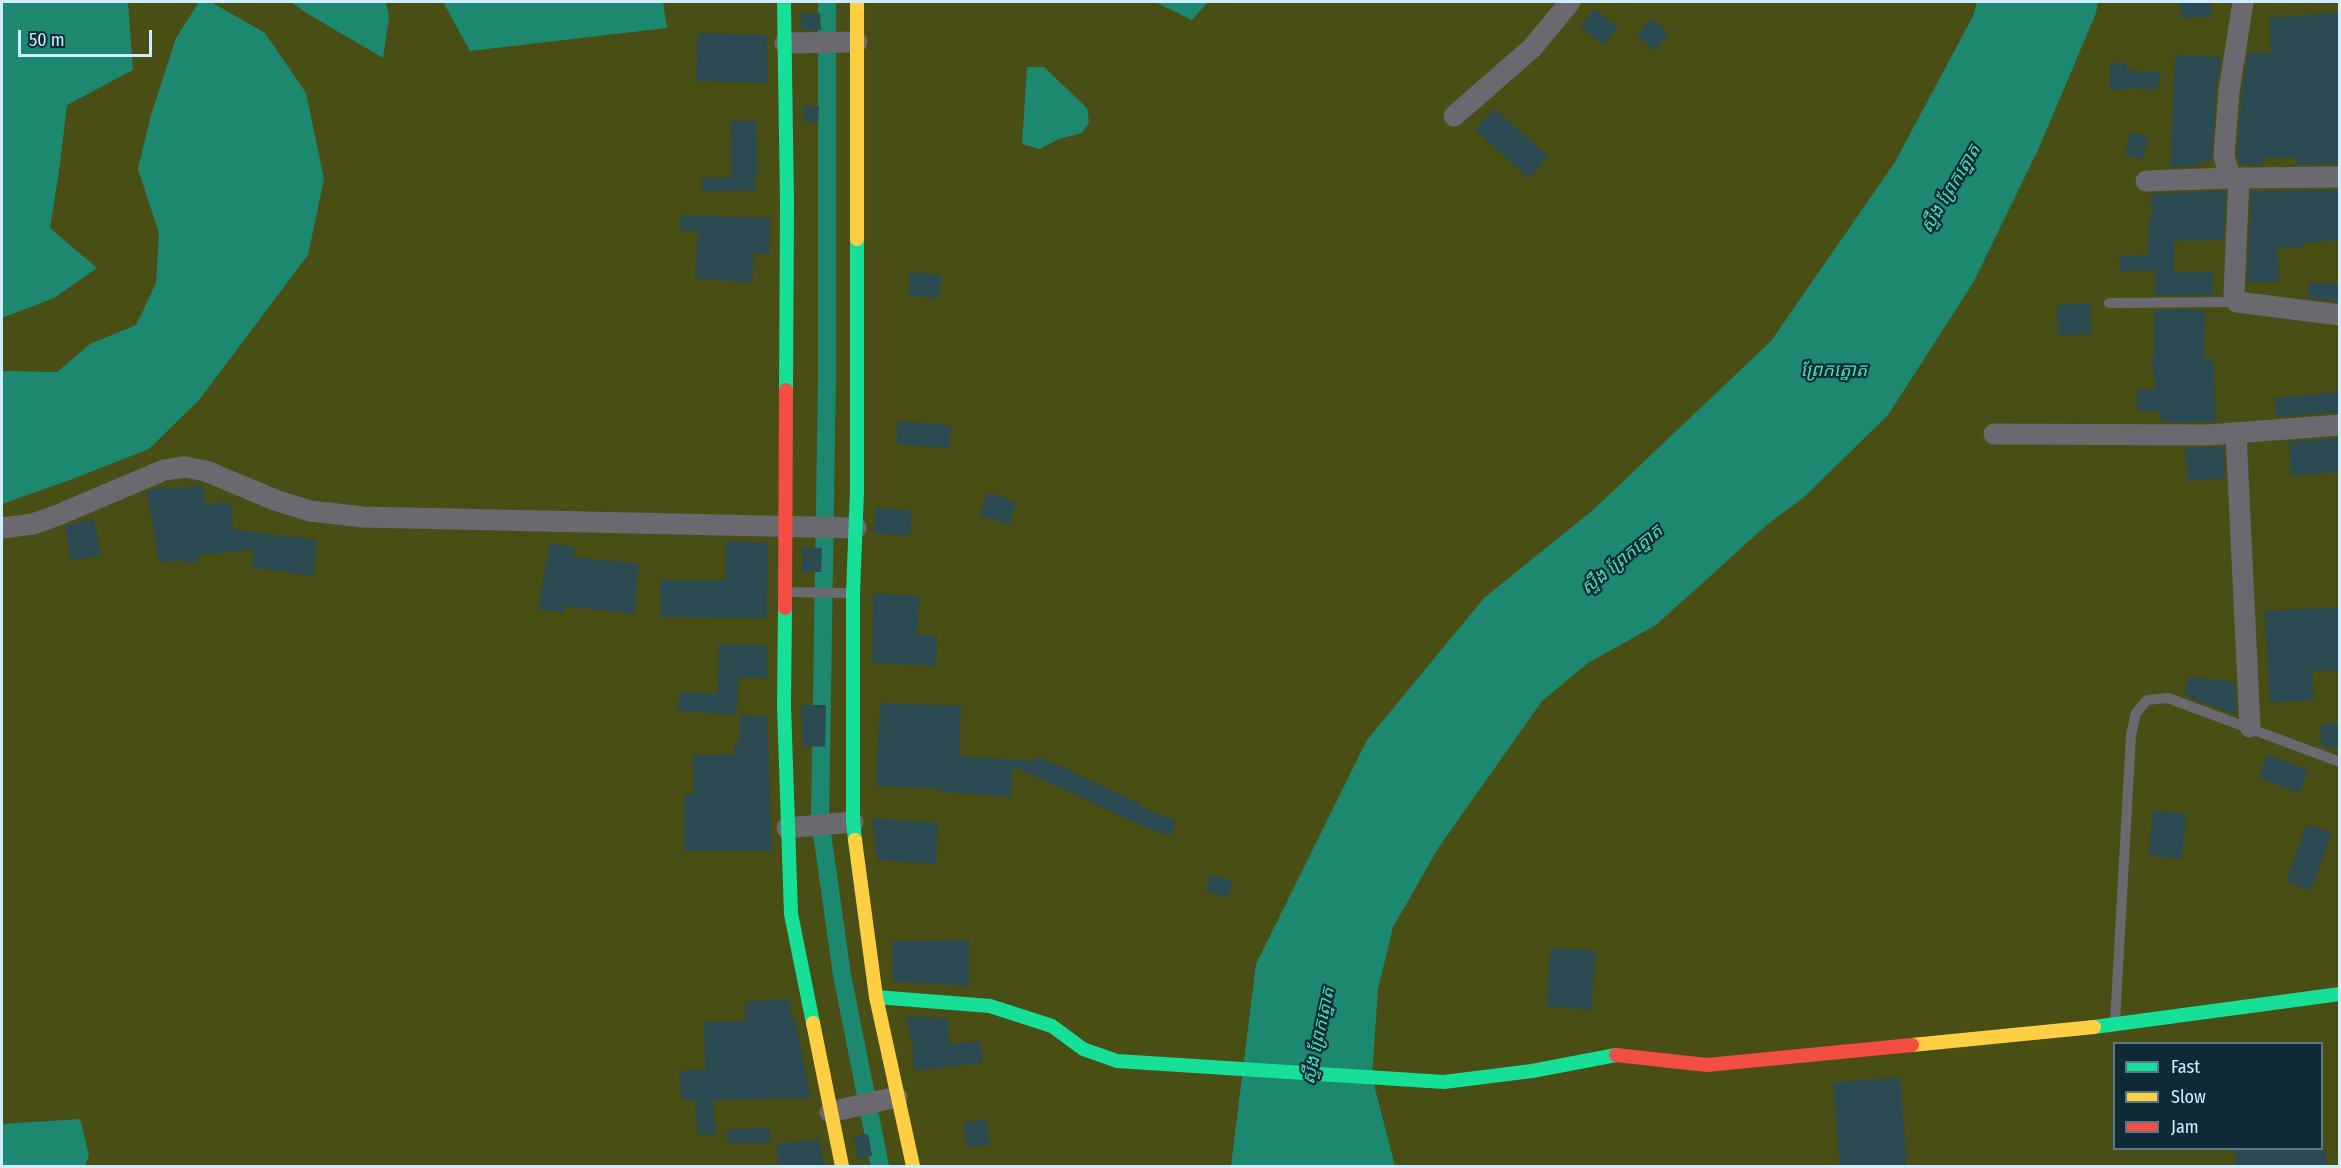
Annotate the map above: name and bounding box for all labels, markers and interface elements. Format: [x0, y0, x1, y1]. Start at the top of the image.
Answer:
scale bar [21, 18, 154, 56]
text: 50 m [29, 29, 65, 51]
water label: ស្ទឹង ព្រែកត្នោត [1916, 141, 1986, 237]
water label: ព្រែកត្នោត [1801, 360, 1867, 382]
water label: ស្ទឹង ព្រែកត្នោត [1577, 521, 1667, 599]
water label: ស្ទឹង ព្រែកត្នោត [1298, 985, 1340, 1087]
legend [2113, 1042, 2323, 1150]
text: Fast [2171, 1056, 2200, 1078]
text: Slow [2171, 1086, 2206, 1108]
text: Jam [2171, 1116, 2199, 1138]

